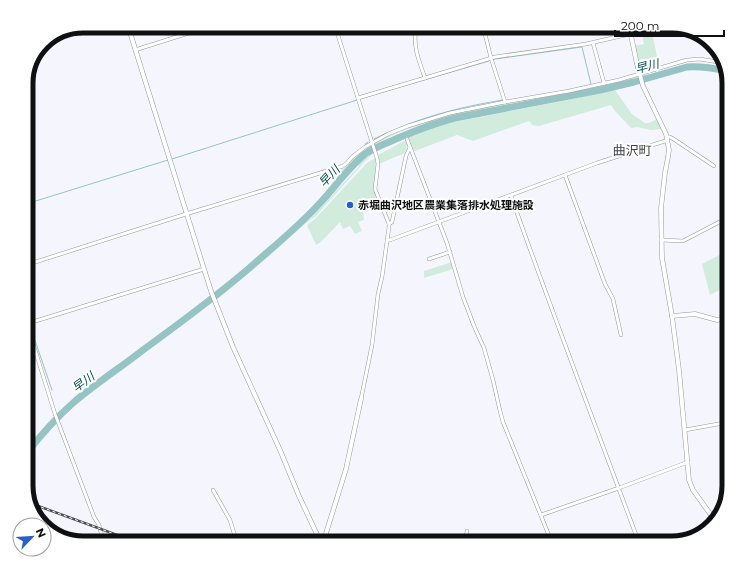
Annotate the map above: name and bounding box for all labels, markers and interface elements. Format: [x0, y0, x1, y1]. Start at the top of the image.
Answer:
scale bar [615, 12, 724, 38]
text: 200 m [621, 18, 660, 33]
water label: 早川 [634, 55, 662, 76]
district label: 曲沢町 [612, 142, 652, 158]
water label: 早川 [315, 161, 344, 190]
place label: 赤堀曲沢地区農業集落排水処理施設 [358, 198, 534, 212]
marker: 赤堀曲沢地区農業集落排水処理施設 [345, 200, 355, 210]
water label: 早川 [69, 368, 99, 395]
north arrow [12, 517, 52, 557]
text: N [33, 526, 49, 540]

